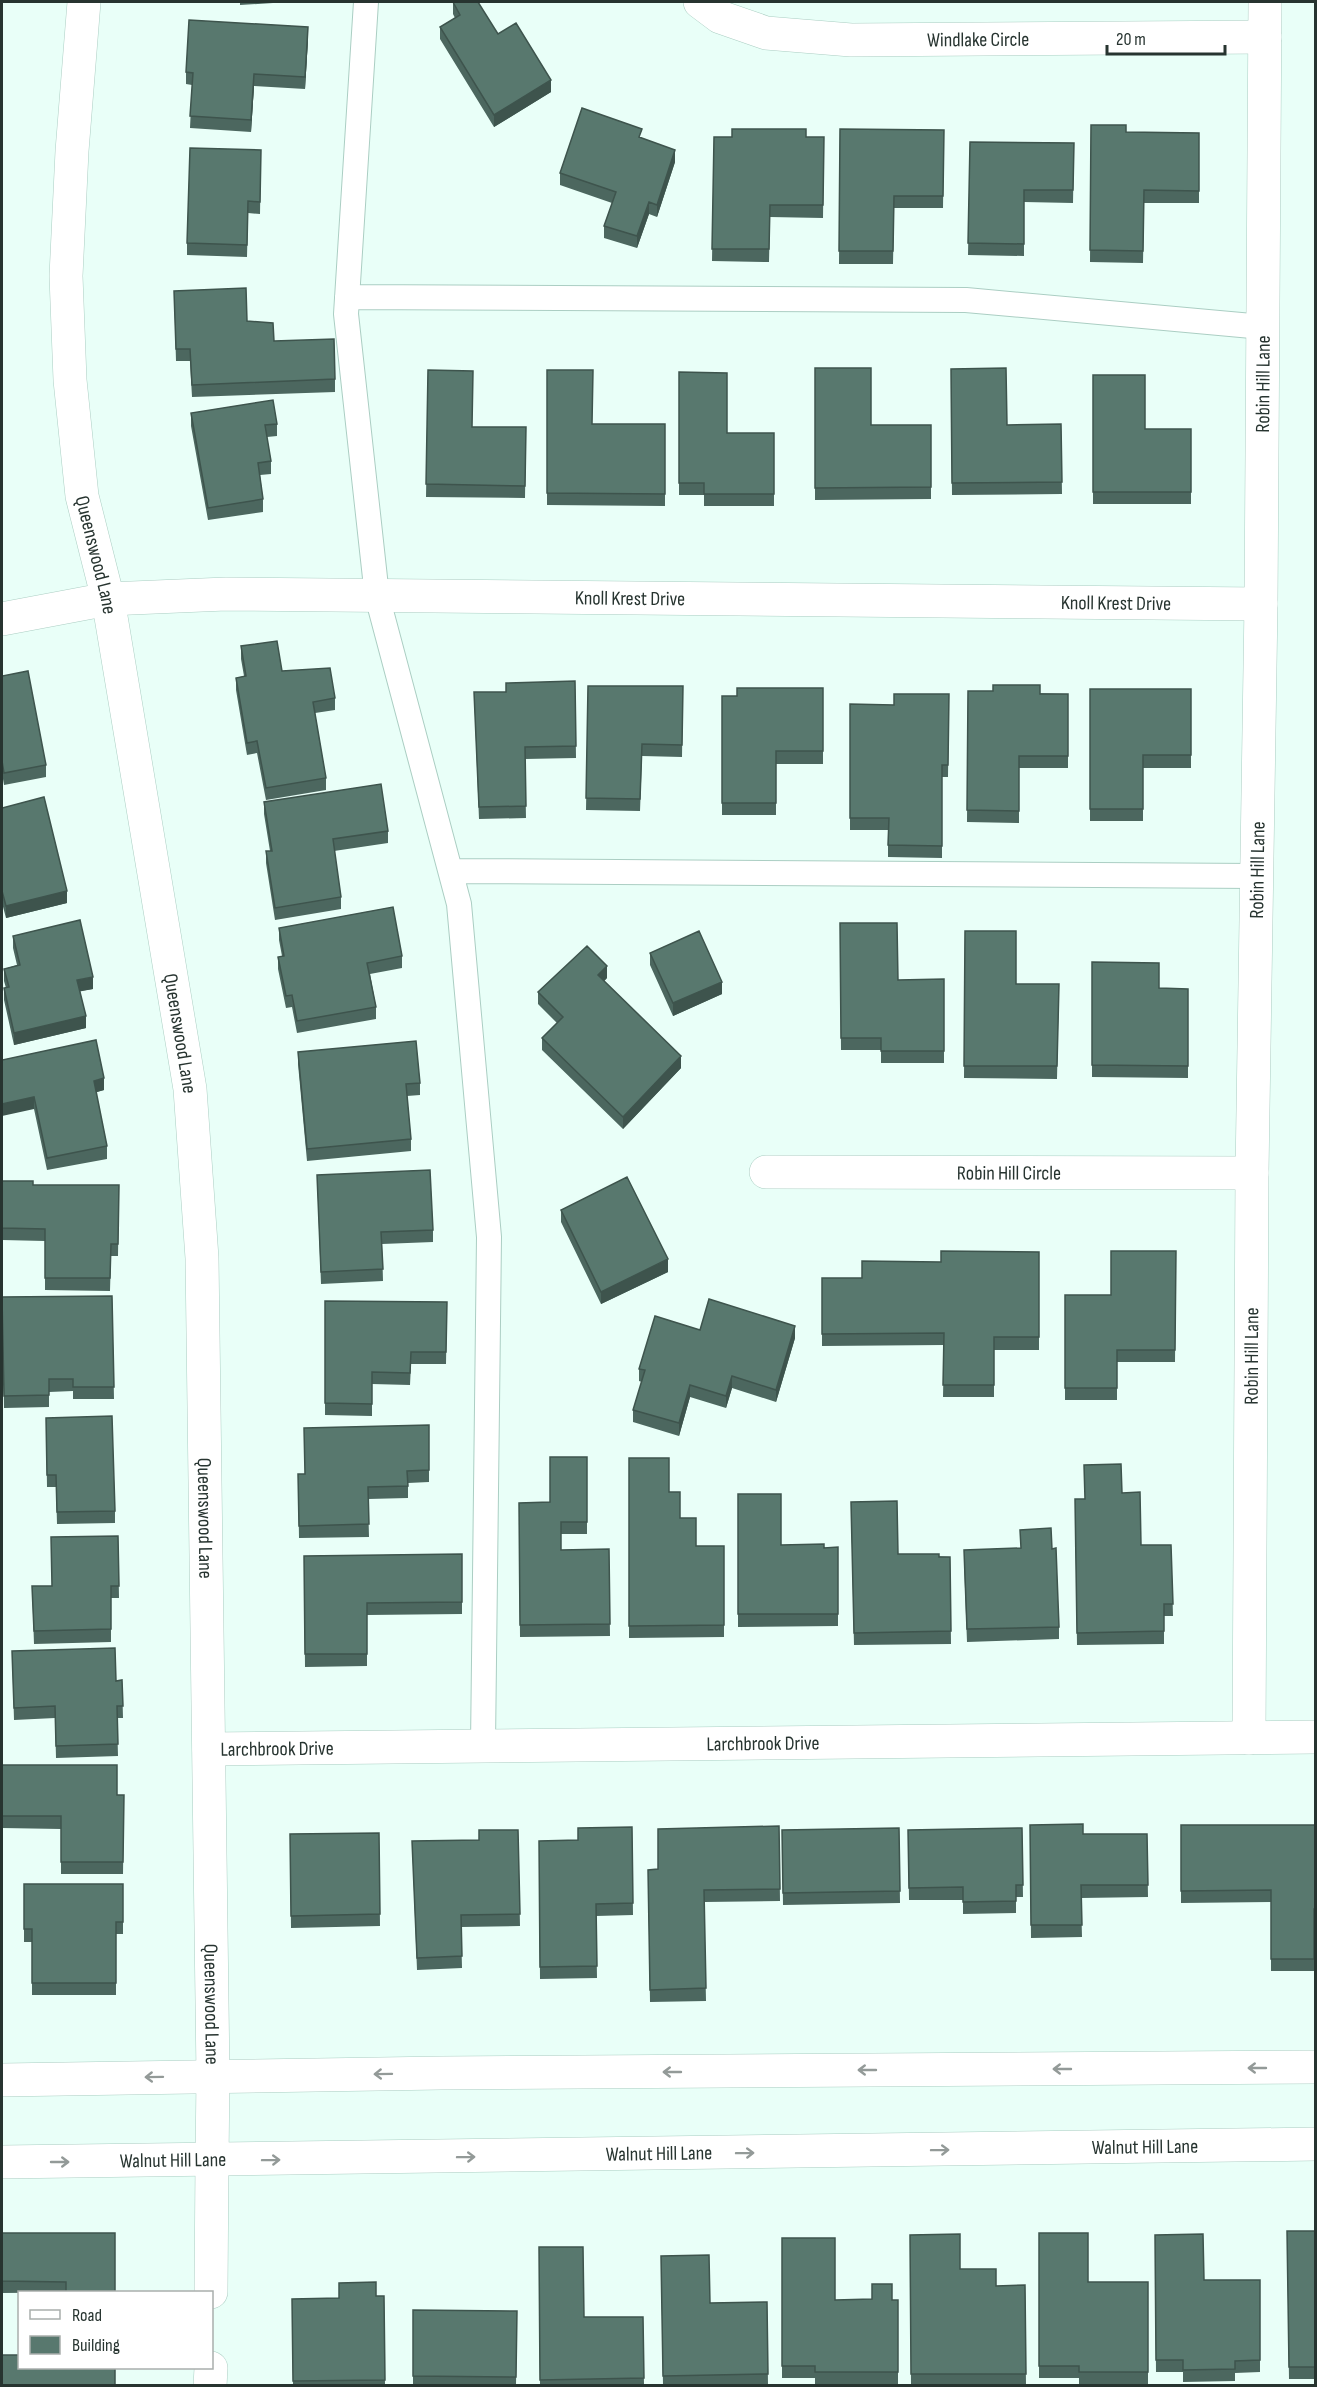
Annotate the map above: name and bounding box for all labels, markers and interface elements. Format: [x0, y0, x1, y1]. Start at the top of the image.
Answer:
scale bar [1107, 18, 1226, 56]
street label: Windlake Circle [927, 28, 1029, 52]
text: 20 m [1116, 29, 1146, 50]
street label: Robin Hill Lane [1251, 335, 1276, 433]
street label: Queenswood Lane [69, 493, 121, 616]
street label: Knoll Krest Drive [575, 586, 685, 611]
street label: Knoll Krest Drive [1061, 591, 1171, 616]
street label: Robin Hill Lane [1245, 821, 1271, 919]
street label: Queenswood Lane [158, 972, 201, 1094]
street label: Robin Hill Circle [957, 1161, 1061, 1186]
street label: Robin Hill Lane [1240, 1307, 1264, 1405]
street label: Queenswood Lane [192, 1457, 217, 1579]
street label: Larchbrook Drive [706, 1731, 820, 1757]
street label: Larchbrook Drive [220, 1737, 334, 1762]
street label: Queenswood Lane [198, 1943, 224, 2065]
one-way arrow [1248, 2062, 1268, 2074]
one-way arrow [1053, 2063, 1073, 2075]
one-way arrow [858, 2064, 878, 2076]
one-way arrow [663, 2066, 683, 2078]
one-way arrow [373, 2068, 393, 2080]
one-way arrow [145, 2071, 165, 2083]
street label: Walnut Hill Lane [1092, 2135, 1198, 2160]
street label: Walnut Hill Lane [606, 2141, 712, 2167]
one-way arrow [929, 2144, 949, 2155]
one-way arrow [734, 2147, 754, 2158]
street label: Walnut Hill Lane [120, 2148, 226, 2173]
one-way arrow [455, 2151, 475, 2163]
one-way arrow [260, 2154, 280, 2166]
one-way arrow [49, 2156, 69, 2168]
legend [18, 2291, 213, 2369]
text: Road [72, 2305, 102, 2326]
text: Building [72, 2335, 120, 2356]

